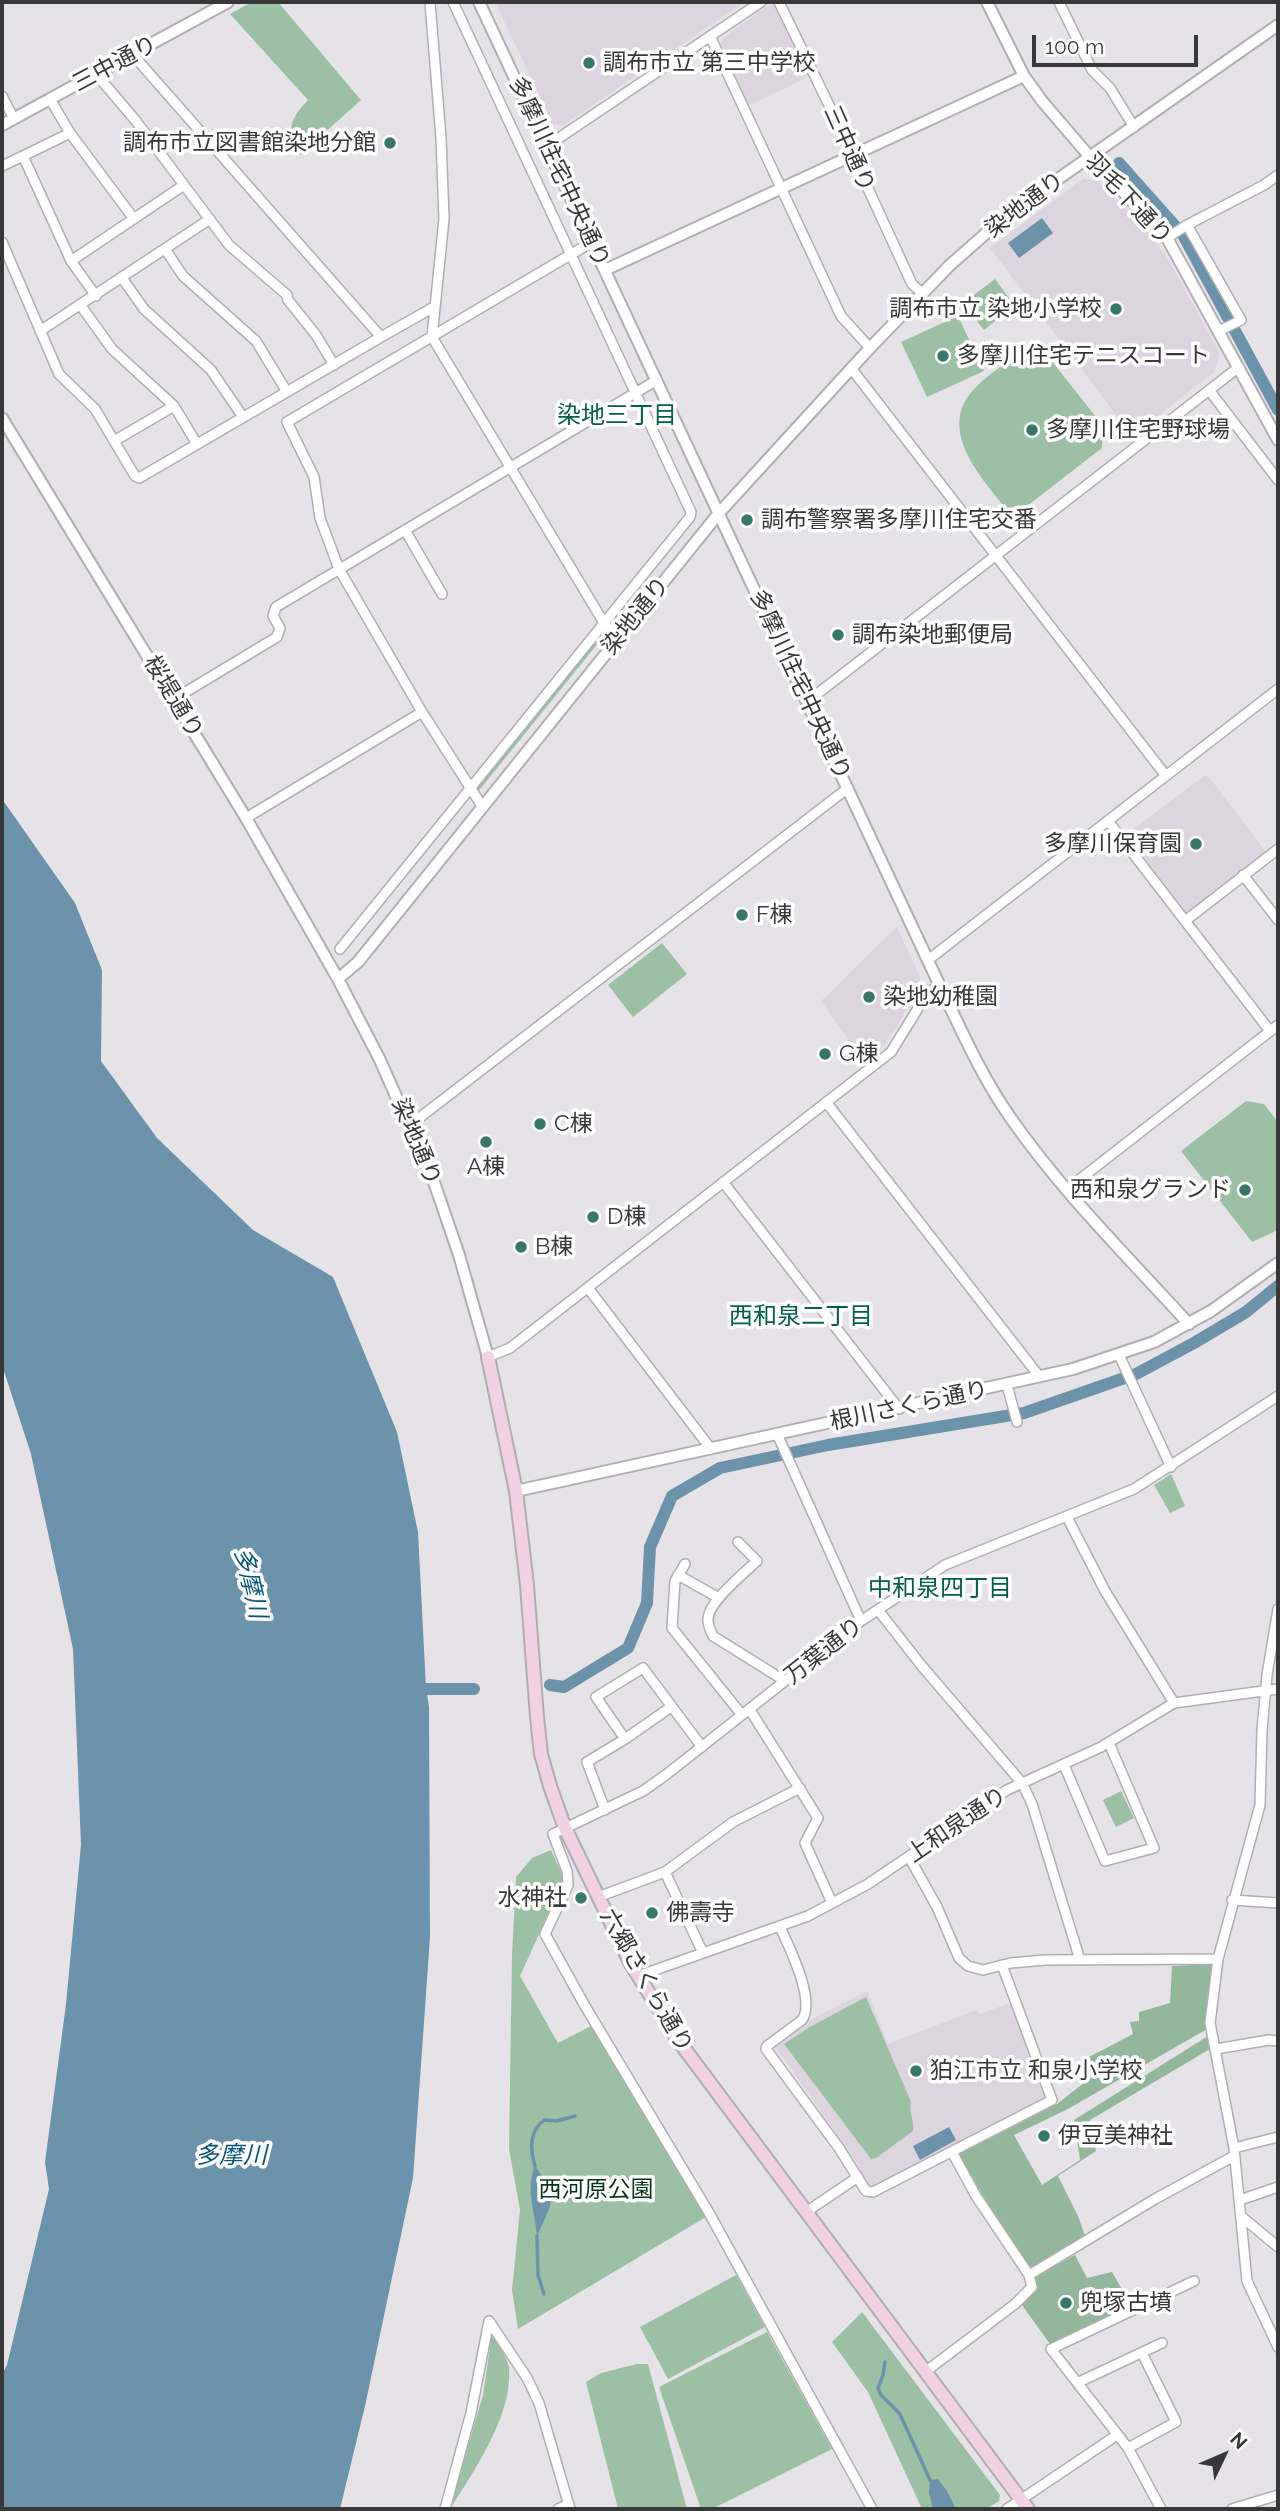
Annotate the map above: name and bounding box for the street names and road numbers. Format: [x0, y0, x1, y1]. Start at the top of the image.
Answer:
street label: 三中通り [68, 30, 162, 98]
street label: 多摩川住宅中央通り [503, 72, 615, 272]
street label: 三中通り [818, 101, 880, 197]
street label: 羽毛下通り [1079, 148, 1177, 250]
street label: 染地通り [980, 166, 1070, 244]
street label: 染地通り [596, 572, 676, 660]
street label: 多摩川住宅中央通り [744, 585, 856, 785]
street label: 桜堤通り [137, 650, 209, 744]
street label: 染地通り [385, 1094, 447, 1190]
street label: 根川さくら通り [827, 1376, 991, 1436]
street label: 万葉通り [779, 1612, 869, 1690]
street label: 上和泉通り [902, 1781, 1012, 1869]
street label: 六郷さくら通り [594, 1904, 698, 2058]

